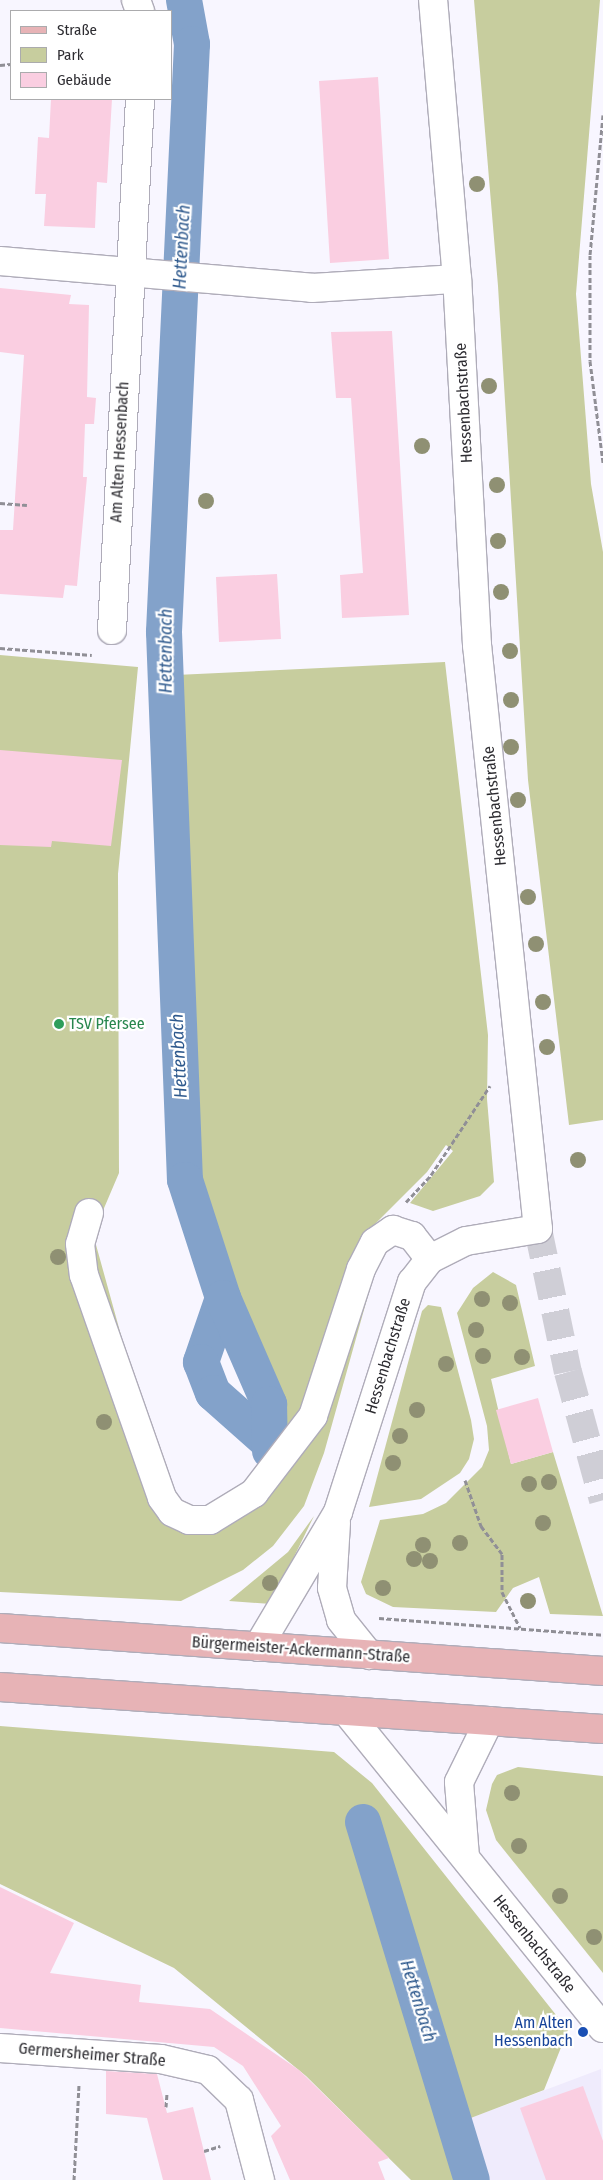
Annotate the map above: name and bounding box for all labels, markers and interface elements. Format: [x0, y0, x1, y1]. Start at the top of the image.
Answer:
legend [10, 10, 172, 100]
text: Straße [57, 21, 97, 39]
text: Park [57, 46, 84, 64]
text: Gebäude [57, 71, 112, 89]
water label: Hettenbach [169, 204, 195, 290]
street label: Hessenbachstraße [451, 342, 477, 464]
street label: Am Alten Hessenbach [107, 381, 133, 523]
water label: Hettenbach [155, 609, 177, 693]
street label: Hessenbachstraße [479, 745, 511, 867]
water label: Hettenbach [166, 1013, 192, 1099]
place label: TSV Pfersee [69, 1014, 145, 1034]
marker: TSV Pfersee [53, 1018, 65, 1030]
street label: Hessenbachstraße [361, 1296, 415, 1416]
street label: Bürgermeister-Ackermann-Straße [191, 1633, 411, 1667]
street label: Hessenbachstraße [489, 1891, 579, 1997]
water label: Hettenbach [395, 1957, 441, 2045]
place label: Am Alten Hessenbach [494, 2013, 573, 2051]
marker: Am Alten Hessenbach [577, 2026, 589, 2038]
street label: Germersheimer Straße [18, 2039, 166, 2071]

